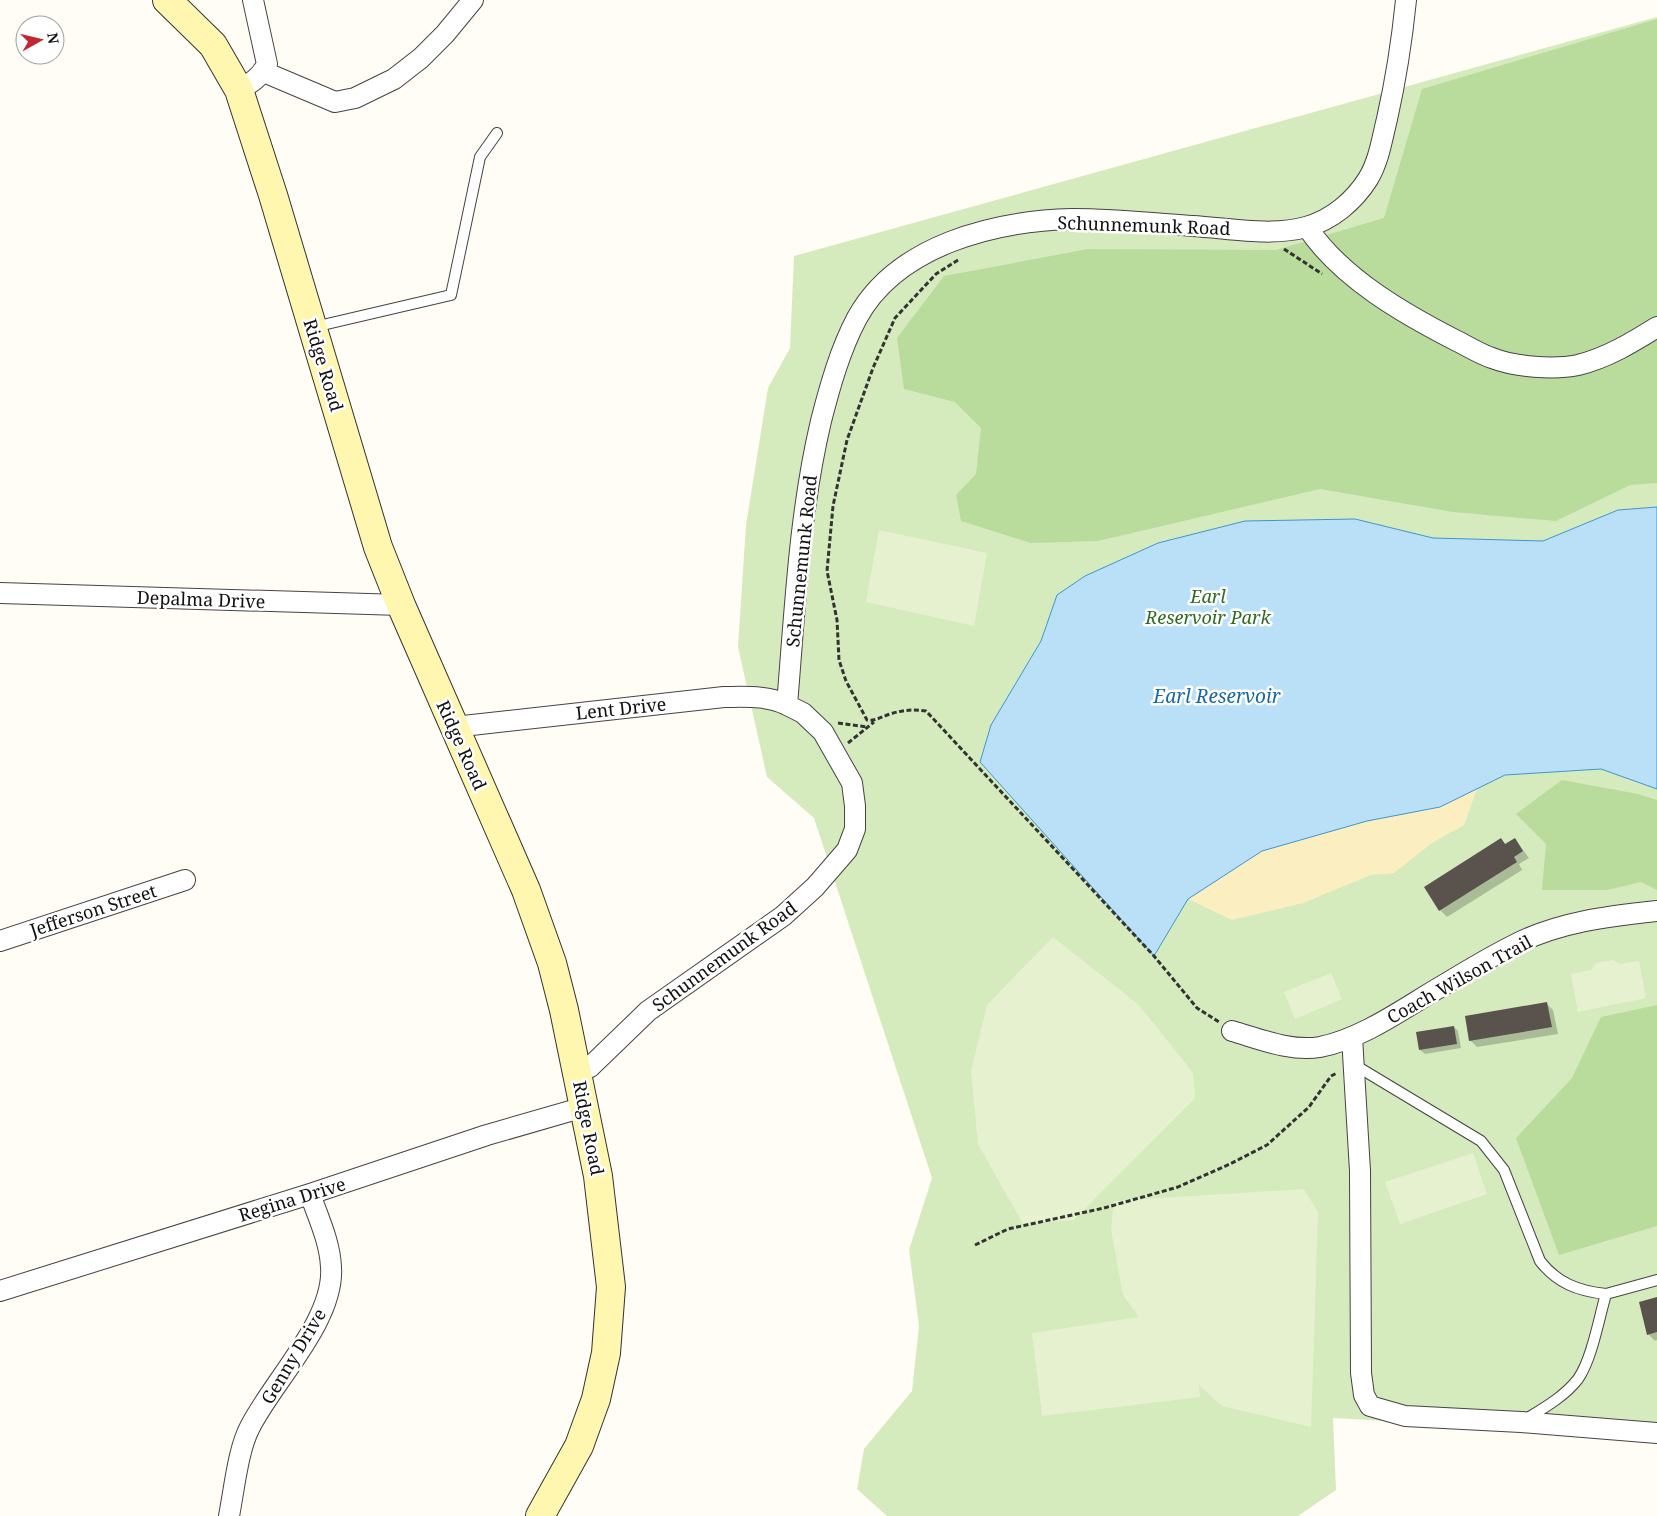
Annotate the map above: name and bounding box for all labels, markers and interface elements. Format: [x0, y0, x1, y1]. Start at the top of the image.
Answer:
north arrow [15, 15, 65, 65]
text: N [43, 31, 64, 45]
street label: Schunnemunk Road [1057, 210, 1231, 240]
street label: Ridge Road [298, 316, 350, 414]
street label: Schunnemunk Road [780, 474, 822, 648]
park label: Earl Reservoir Park [1144, 584, 1271, 629]
street label: Depalma Drive [136, 585, 266, 613]
water label: Earl Reservoir [1152, 683, 1281, 709]
street label: Lent Drive [575, 691, 667, 725]
street label: Ridge Road [432, 696, 492, 794]
street label: Jefferson Street [26, 878, 159, 942]
street label: Schunnemunk Road [647, 895, 801, 1017]
street label: Coach Wilson Trail [1382, 929, 1536, 1029]
street label: Ridge Road [568, 1079, 610, 1177]
street label: Regina Drive [236, 1171, 348, 1227]
street label: Genny Drive [255, 1304, 331, 1408]

